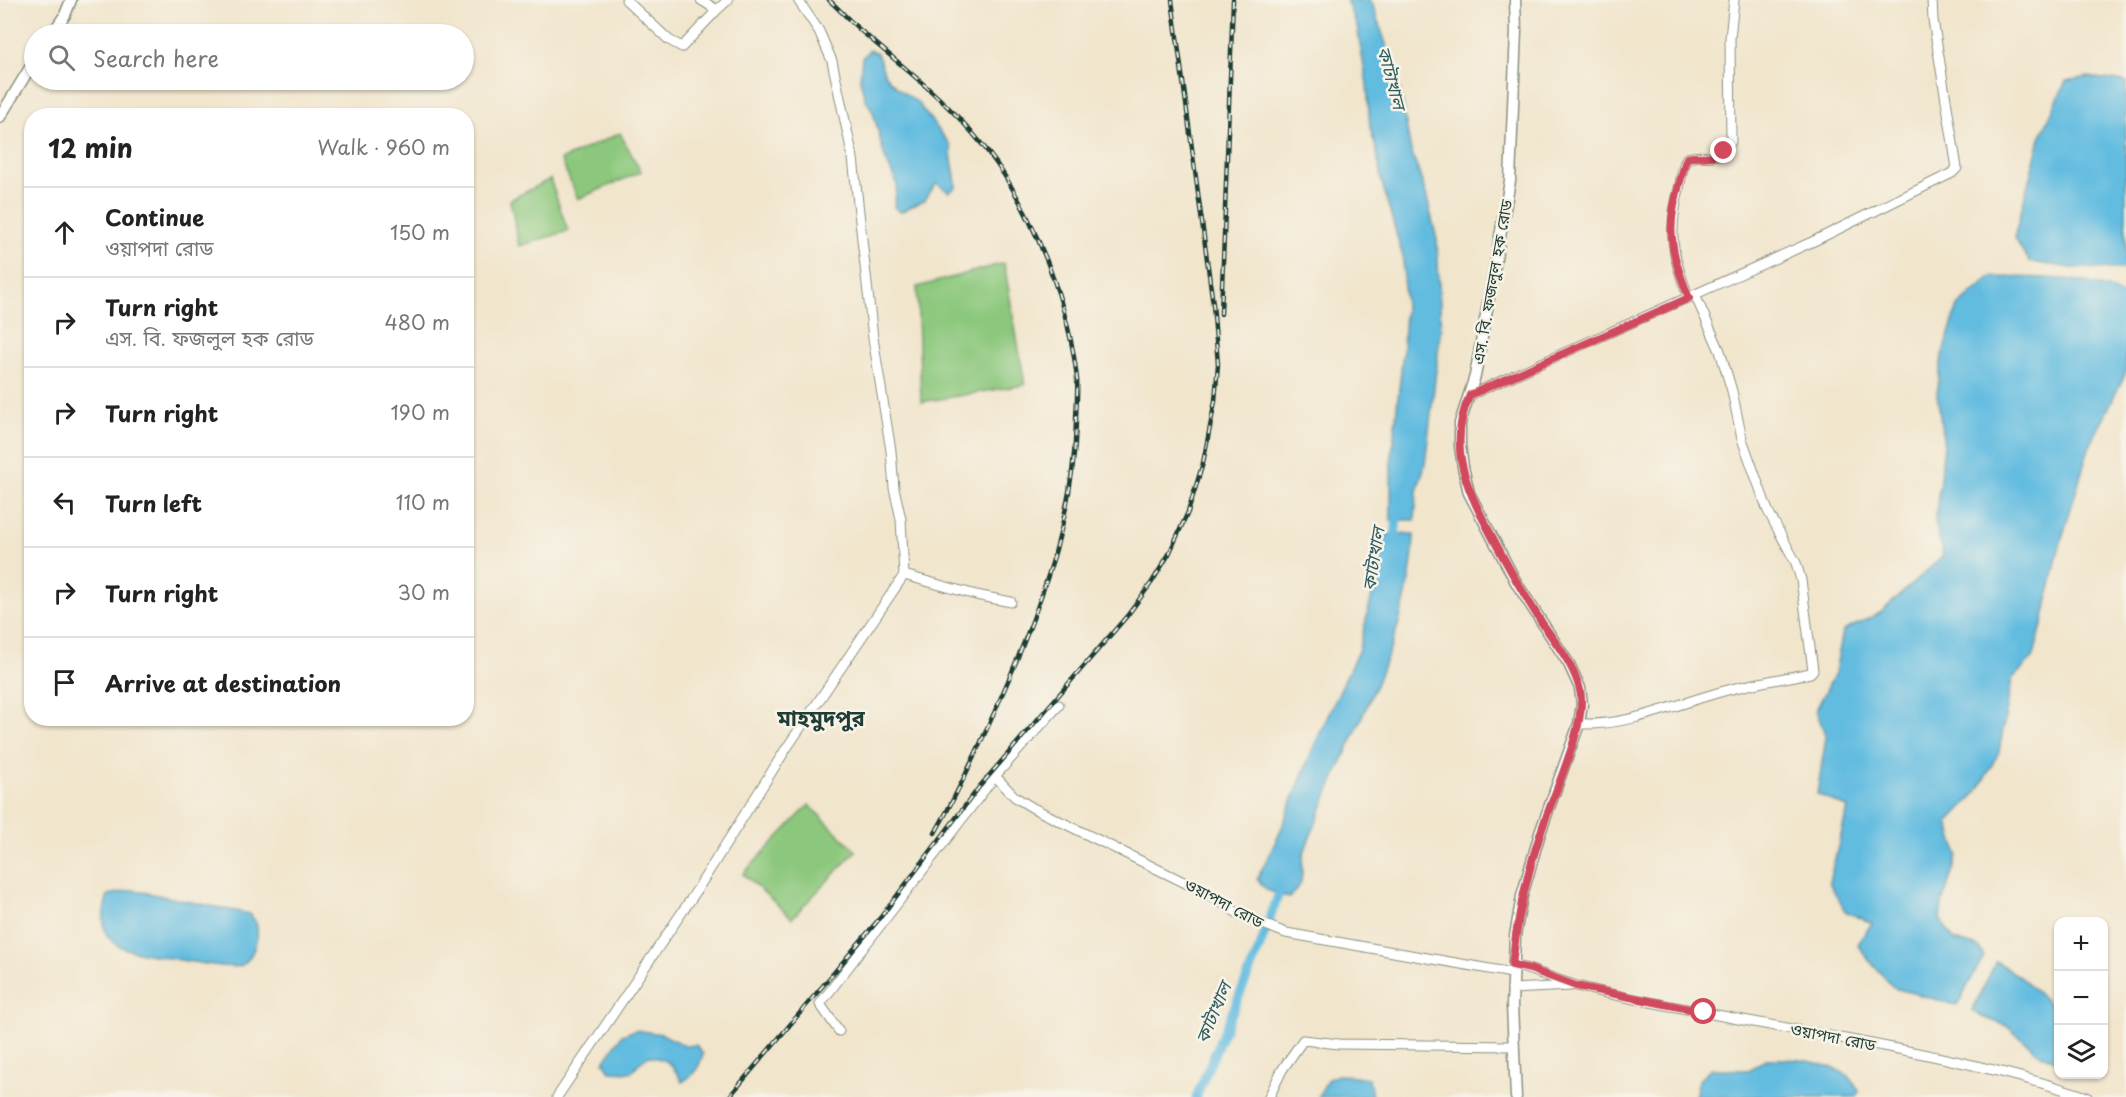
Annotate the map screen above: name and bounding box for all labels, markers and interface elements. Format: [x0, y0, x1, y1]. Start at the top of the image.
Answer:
search box [24, 24, 474, 90]
icon: search [45, 41, 78, 74]
text: Search here [93, 41, 219, 74]
water label: কাটাখাল [1371, 43, 1415, 116]
text: 12 min [48, 128, 133, 167]
text: Walk · 960 m [317, 132, 450, 162]
route end [1710, 137, 1736, 163]
street label: এস. বি. ফজলুল হক রোড [1465, 197, 1517, 366]
text: Continue [105, 200, 204, 233]
icon: ahead [48, 216, 81, 249]
text: 150 m [390, 217, 450, 247]
text: ওয়াপদা রোড [105, 233, 214, 263]
text: Turn right [105, 290, 218, 323]
icon: right [48, 306, 81, 339]
text: 480 m [385, 307, 450, 337]
text: এস. বি. ফজলুল হক রোড [105, 323, 314, 353]
icon: right [48, 396, 81, 429]
text: Turn right [105, 396, 218, 429]
text: 190 m [391, 397, 450, 427]
icon: left [48, 486, 81, 519]
text: Turn left [105, 486, 202, 519]
text: 110 m [396, 487, 450, 517]
water label: কাটাখাল [1354, 521, 1391, 592]
icon: right [48, 576, 81, 609]
text: Turn right [105, 576, 218, 609]
text: 30 m [397, 577, 450, 607]
icon: arrive [48, 666, 81, 699]
text: Arrive at destination [105, 666, 341, 699]
district label: মাহমুদপুর [776, 700, 866, 733]
street label: ওয়াপদা রোড [1181, 871, 1269, 933]
map controls [2054, 917, 2108, 1079]
button: + [2054, 917, 2108, 971]
button: − [2054, 971, 2108, 1025]
water label: কাটাখাল [1188, 974, 1239, 1047]
route start [1690, 998, 1716, 1024]
street label: ওয়াপদা রোড [1788, 1016, 1879, 1056]
button: layers [2054, 1025, 2108, 1079]

